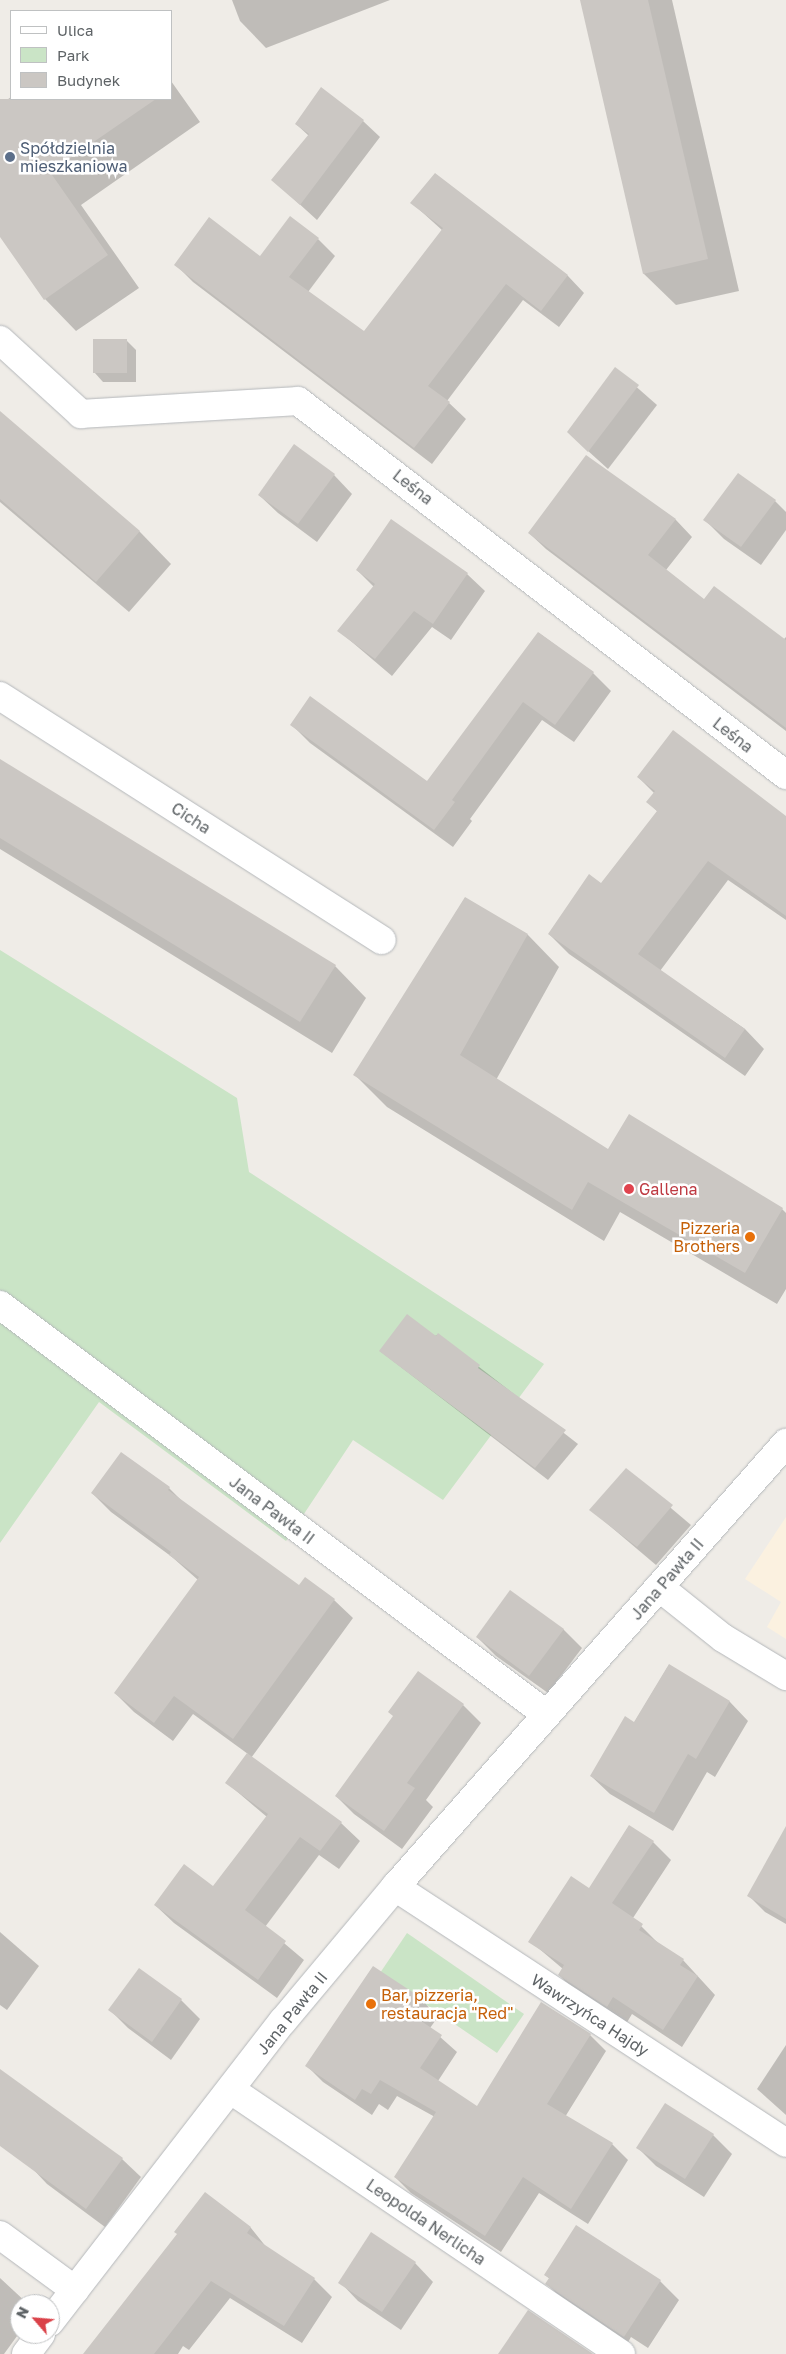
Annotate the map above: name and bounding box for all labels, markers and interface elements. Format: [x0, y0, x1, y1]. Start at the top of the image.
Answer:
legend [10, 10, 172, 100]
text: Ulica [57, 21, 93, 39]
text: Park [57, 46, 89, 64]
text: Budynek [57, 71, 120, 89]
place label: Spółdzielnia mieszkaniowa [20, 138, 128, 176]
marker: Spółdzielnia mieszkaniowa [4, 151, 16, 163]
street label: Leśna [389, 465, 437, 509]
street label: Leśna [709, 713, 757, 757]
street label: Cicha [168, 798, 214, 838]
place label: Gallena [639, 1179, 698, 1199]
marker: Gallena [623, 1183, 635, 1195]
place label: Pizzeria Brothers [673, 1218, 740, 1256]
marker: Pizzeria Brothers [744, 1231, 756, 1243]
street label: Jana Pawła II [226, 1472, 318, 1548]
street label: Jana Pawła II [626, 1534, 708, 1624]
street label: Jana Pawła II [253, 1968, 331, 2058]
street label: Wawrzyńca Hajdy [528, 1970, 652, 2060]
place label: Bar, pizzeria, restauracja "Red" [381, 1985, 513, 2023]
marker: Bar, pizzeria, restauracja "Red" [365, 1998, 377, 2010]
street label: Leopolda Nerlicha [363, 2175, 489, 2269]
north arrow [10, 2294, 60, 2344]
text: N [12, 2304, 32, 2321]

